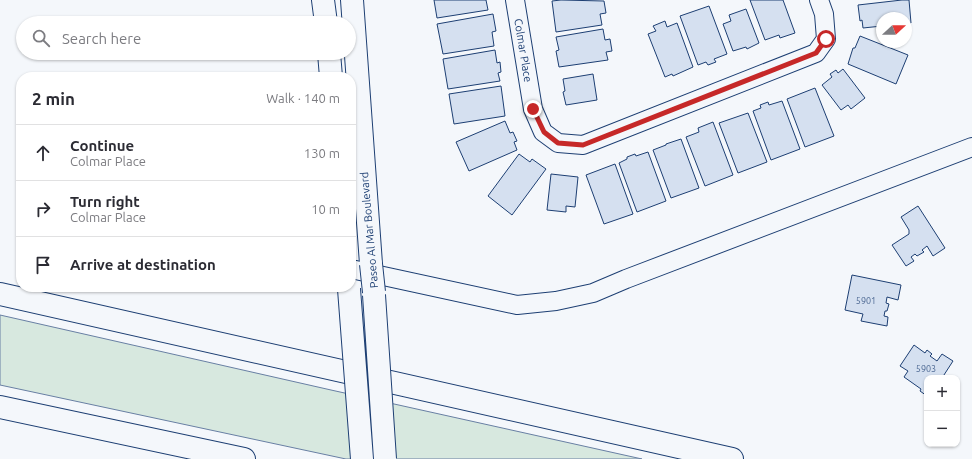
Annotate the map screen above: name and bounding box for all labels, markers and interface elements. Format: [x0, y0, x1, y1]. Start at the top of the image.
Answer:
north arrow [876, 12, 912, 48]
search box [16, 16, 356, 60]
street label: Colmar Place [512, 18, 534, 83]
icon: search [30, 27, 52, 49]
text: Search here [62, 30, 141, 47]
route start [817, 30, 835, 48]
text: 2 min [32, 89, 75, 108]
text: Walk · 140 m [266, 91, 340, 105]
route end [524, 100, 542, 118]
text: Continue [70, 137, 134, 154]
icon: ahead [32, 142, 54, 164]
text: 130 m [304, 146, 340, 160]
text: Colmar Place [70, 154, 146, 168]
street label: Paseo Al Mar Boulevard [358, 171, 380, 289]
text: Turn right [70, 193, 140, 210]
icon: right [32, 198, 54, 220]
text: 10 m [311, 202, 340, 216]
text: Colmar Place [70, 210, 146, 224]
icon: arrive [32, 254, 54, 276]
text: Arrive at destination [70, 256, 216, 273]
house number: 5901 [856, 296, 876, 306]
house number: 5903 [916, 364, 936, 374]
map controls [924, 375, 960, 447]
button: + [924, 375, 960, 411]
button: − [924, 411, 960, 447]

